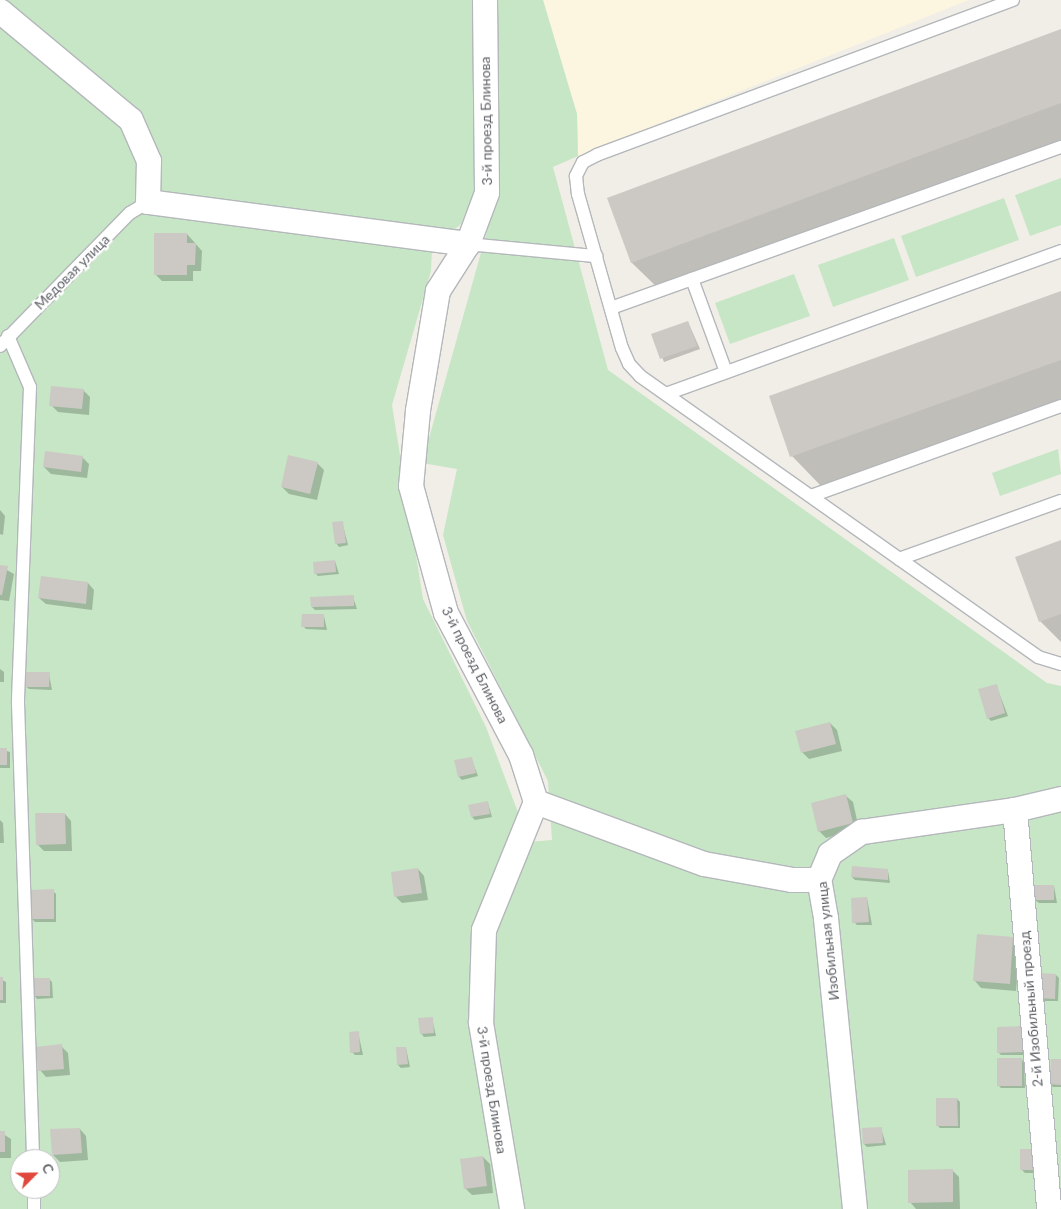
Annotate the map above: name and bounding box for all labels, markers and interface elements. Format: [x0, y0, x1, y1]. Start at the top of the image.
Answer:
street label: 3-й проезд Блинова [476, 56, 496, 186]
street label: Медовая улица [31, 231, 113, 313]
street label: 3-й проезд Блинова [438, 604, 512, 726]
street label: Изобильная улица [813, 881, 843, 1001]
street label: 2-й Изобильный проезд [1016, 930, 1046, 1088]
street label: 3-й проезд Блинова [474, 1025, 510, 1155]
north arrow [10, 1149, 60, 1199]
text: С [39, 1161, 58, 1176]

